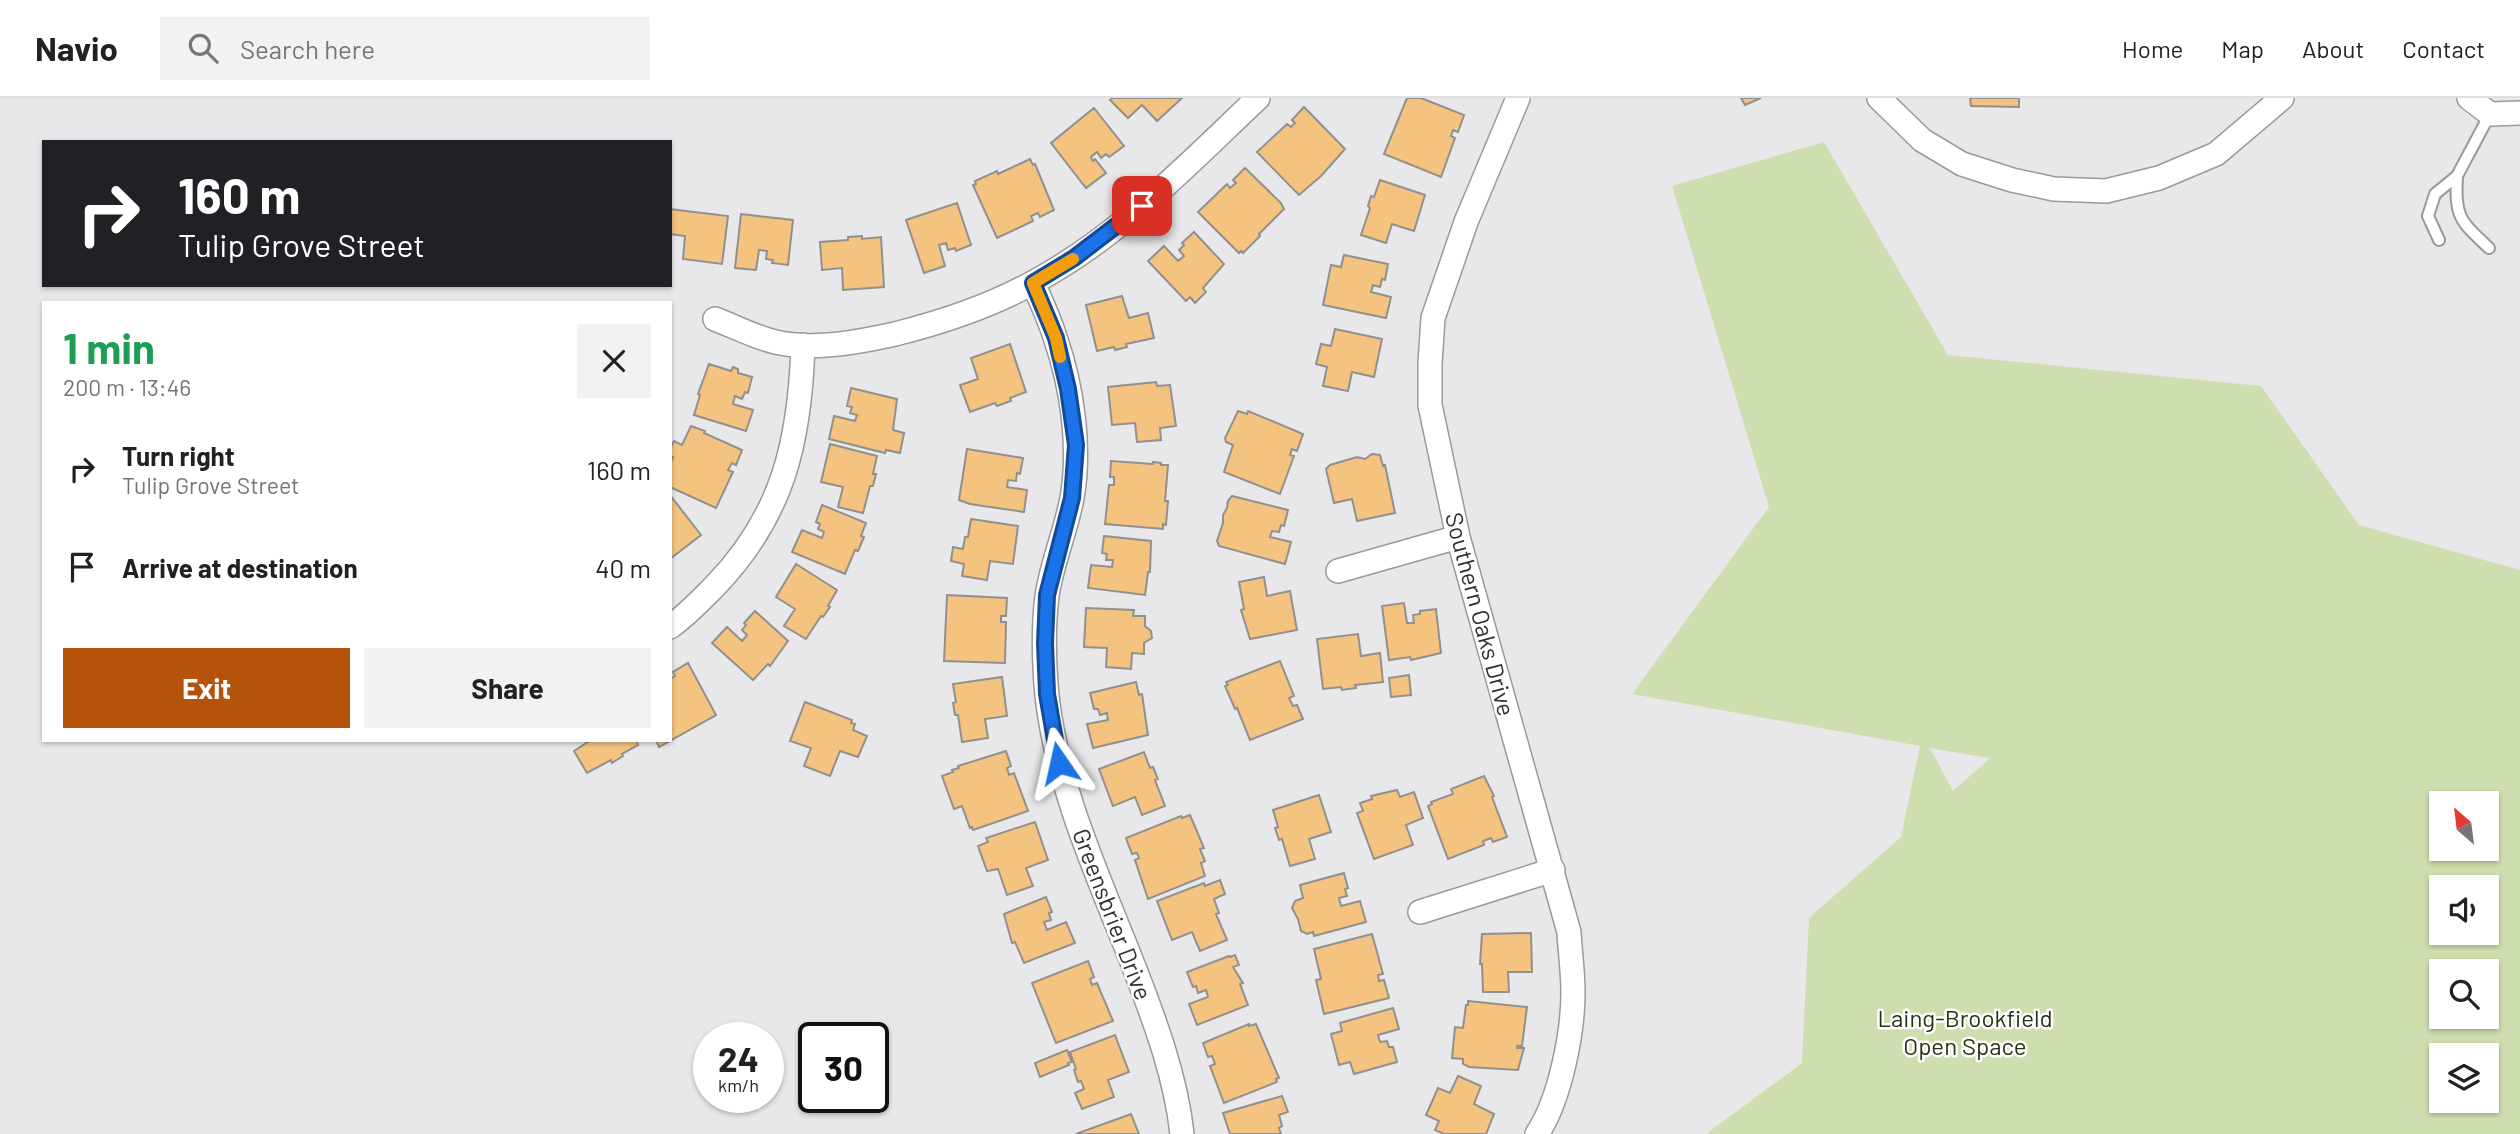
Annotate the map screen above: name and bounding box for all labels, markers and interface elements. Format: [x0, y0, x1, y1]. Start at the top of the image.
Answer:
search box [160, 17, 650, 80]
text: Navio [35, 28, 118, 68]
icon: search [184, 29, 222, 67]
text: Search here [240, 33, 375, 64]
text: Home [2122, 34, 2183, 63]
text: Map [2221, 34, 2264, 63]
text: About [2302, 34, 2364, 63]
text: Contact [2402, 34, 2485, 63]
text: 160 m [178, 165, 300, 224]
icon: right [63, 168, 154, 259]
pin [1112, 176, 1172, 236]
icon: arrive [1123, 187, 1161, 225]
text: Tulip Grove Street [178, 225, 425, 263]
text: 1 min [63, 322, 155, 372]
button: close [577, 324, 651, 398]
text: 200 m · 13:46 [63, 373, 191, 401]
text: Turn right [122, 440, 235, 471]
icon: right [63, 450, 101, 488]
text: 160 m [587, 454, 651, 485]
text: Tulip Grove Street [122, 471, 300, 499]
street label: Southern Oaks Drive [1440, 509, 1522, 719]
icon: arrive [63, 548, 101, 586]
text: Arrive at destination [122, 552, 358, 583]
text: 40 m [595, 552, 651, 583]
button: Exit [63, 648, 350, 728]
button: Share [364, 648, 651, 728]
position arrow [1022, 726, 1096, 800]
north arrow [2429, 791, 2499, 861]
map controls [2429, 791, 2499, 1113]
street label: Greensbrier Drive [1067, 824, 1159, 1004]
button: sound [2429, 875, 2499, 945]
button: search [2429, 959, 2499, 1029]
park label: Laing-Brookfield Open Space [1877, 1003, 2053, 1060]
speed limit sign: 30 [798, 1022, 889, 1113]
text: 24 [718, 1037, 759, 1079]
button: layers [2429, 1043, 2499, 1113]
text: km/h [718, 1074, 759, 1096]

